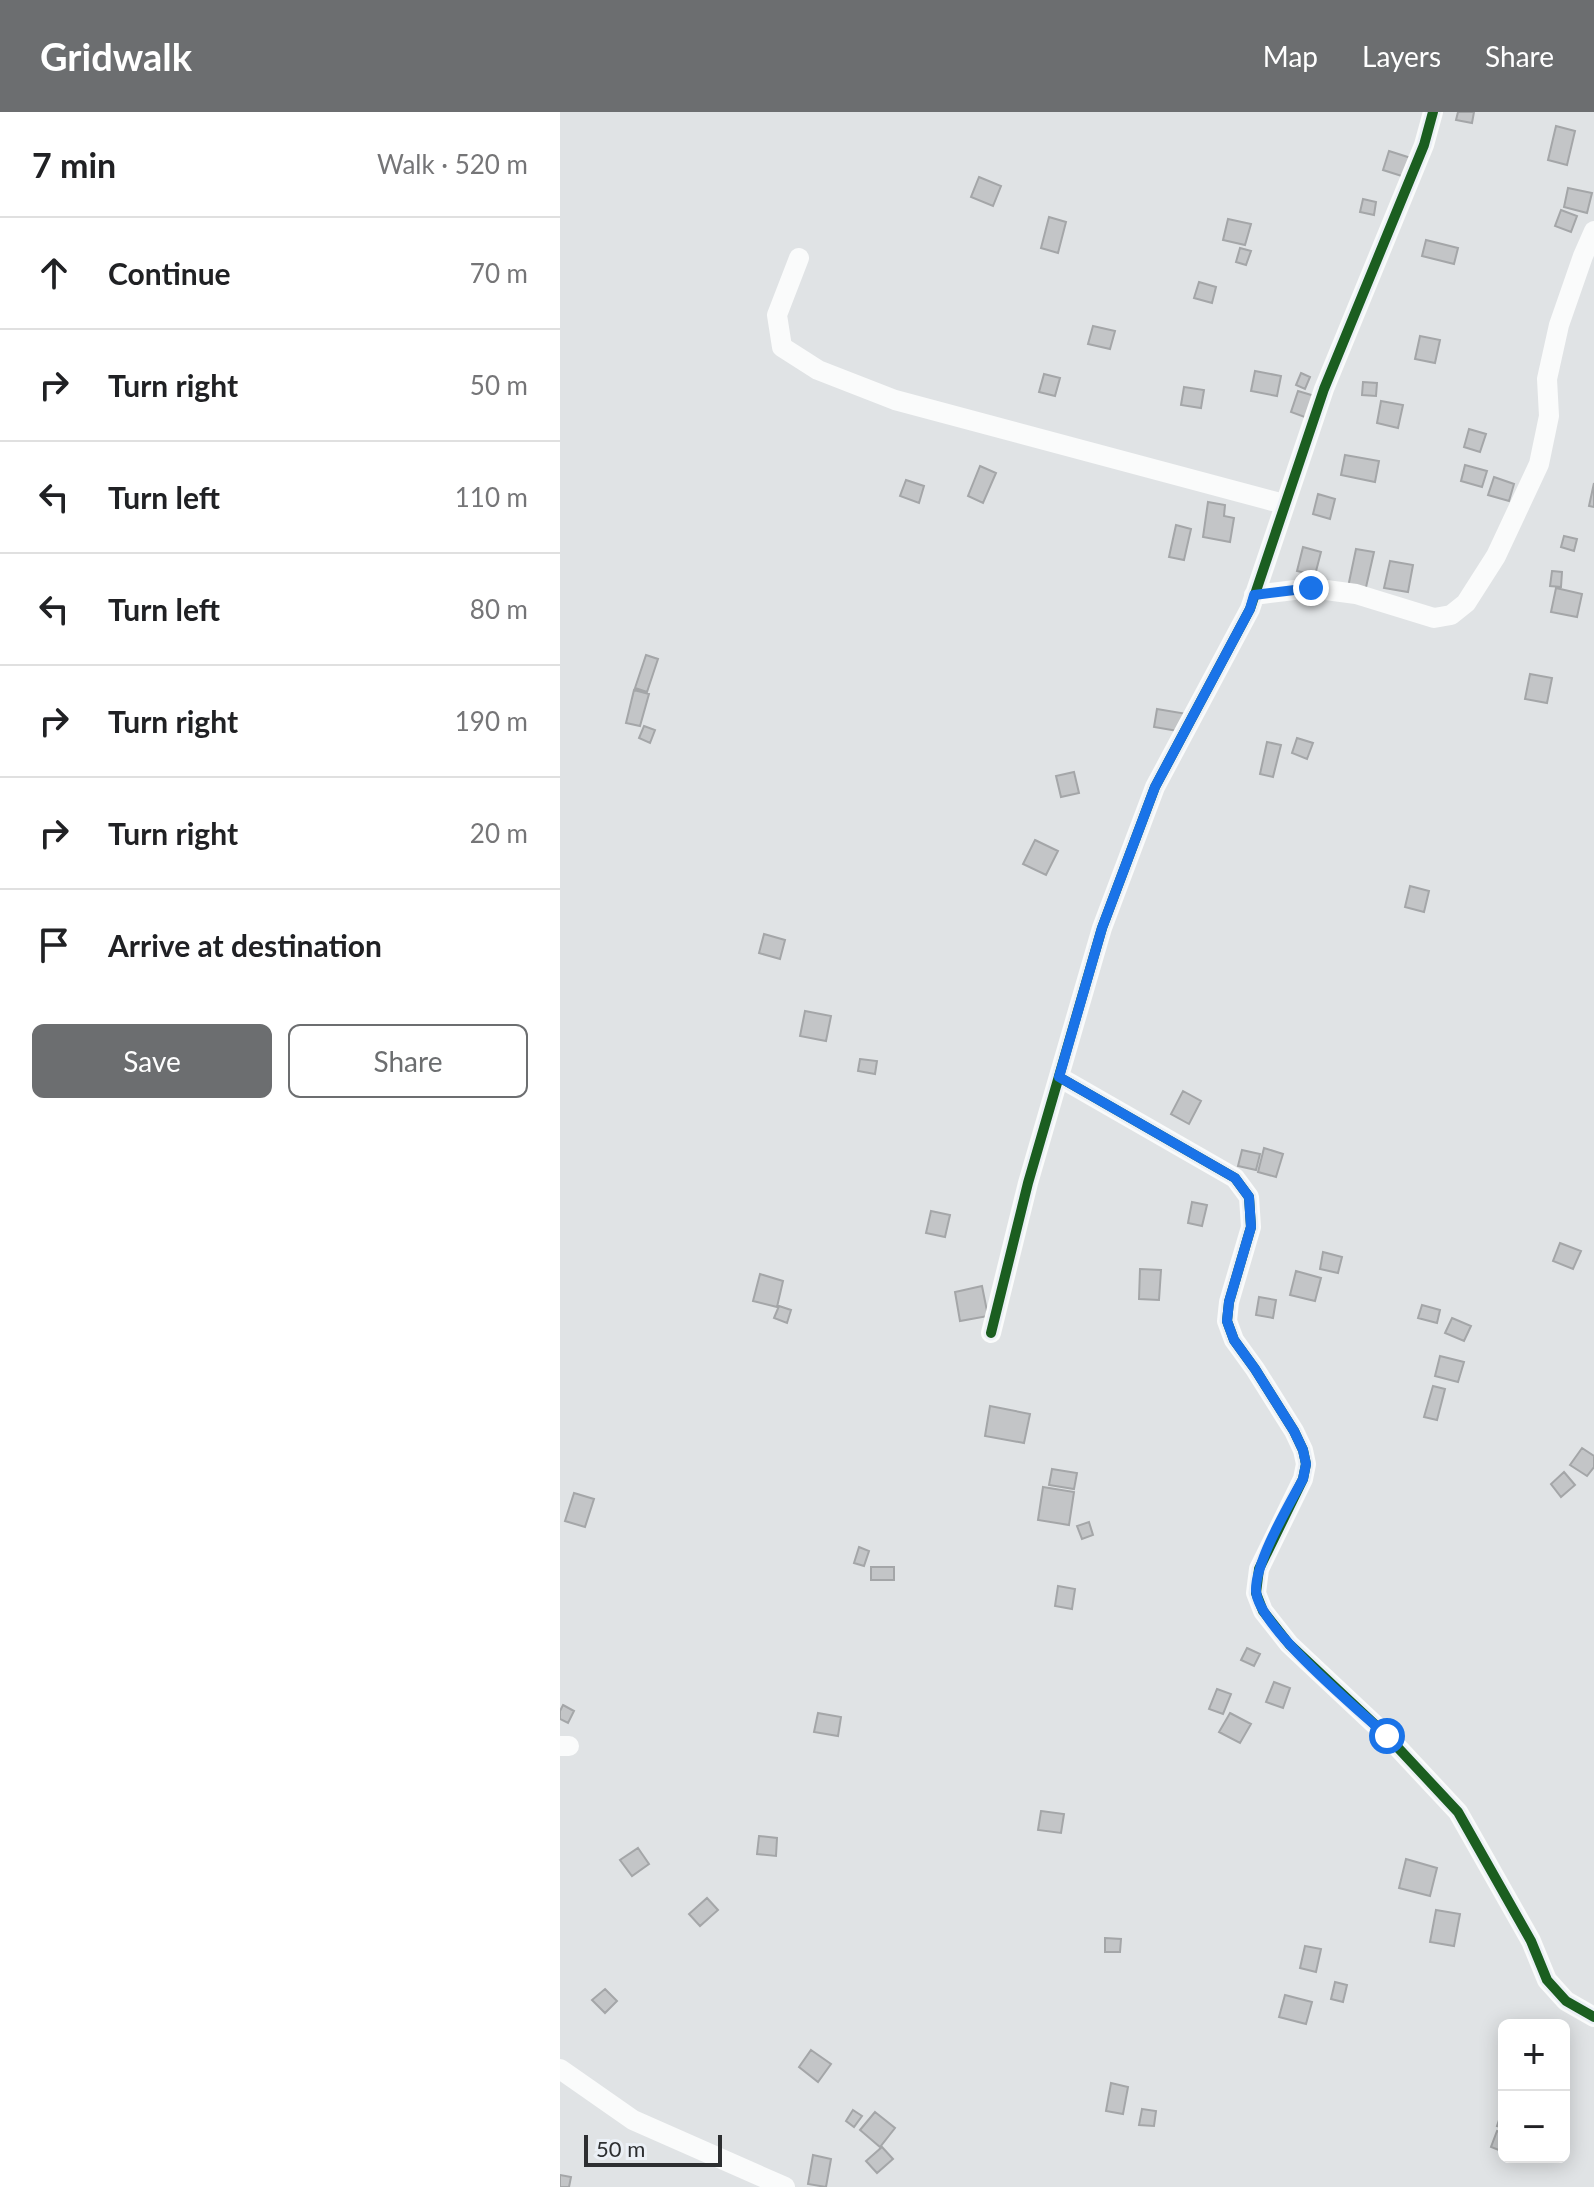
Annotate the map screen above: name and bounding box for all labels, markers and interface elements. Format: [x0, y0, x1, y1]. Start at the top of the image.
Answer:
text: Gridwalk [40, 33, 192, 79]
text: Map [1263, 39, 1318, 73]
text: Layers [1362, 39, 1441, 73]
text: Share [1485, 39, 1554, 73]
text: 7 min [32, 144, 116, 185]
text: Walk · 520 m [377, 148, 528, 180]
icon: ahead [32, 251, 76, 295]
text: Continue [108, 255, 231, 291]
text: 70 m [470, 257, 528, 289]
icon: right [32, 363, 76, 407]
text: Turn right [108, 367, 238, 403]
text: 50 m [470, 369, 528, 401]
icon: left [32, 475, 76, 519]
text: Turn left [108, 479, 220, 515]
text: 110 m [455, 481, 528, 513]
route end [1293, 570, 1329, 606]
icon: left [32, 587, 76, 631]
text: Turn left [108, 591, 220, 627]
text: 80 m [470, 593, 528, 625]
icon: right [32, 699, 76, 743]
text: Turn right [108, 703, 238, 739]
text: 190 m [455, 705, 528, 737]
icon: right [32, 811, 76, 855]
text: Turn right [108, 815, 238, 851]
text: 20 m [470, 817, 528, 849]
icon: arrive [32, 923, 76, 967]
text: Arrive at destination [108, 927, 382, 963]
button: Save [32, 1024, 272, 1098]
button: Share [288, 1024, 528, 1098]
route start [1369, 1718, 1405, 1754]
map controls [1498, 2019, 1570, 2163]
button: + [1498, 2019, 1570, 2091]
button: − [1498, 2091, 1570, 2163]
scale bar [584, 2131, 722, 2167]
text: 50 m [596, 2135, 645, 2162]

